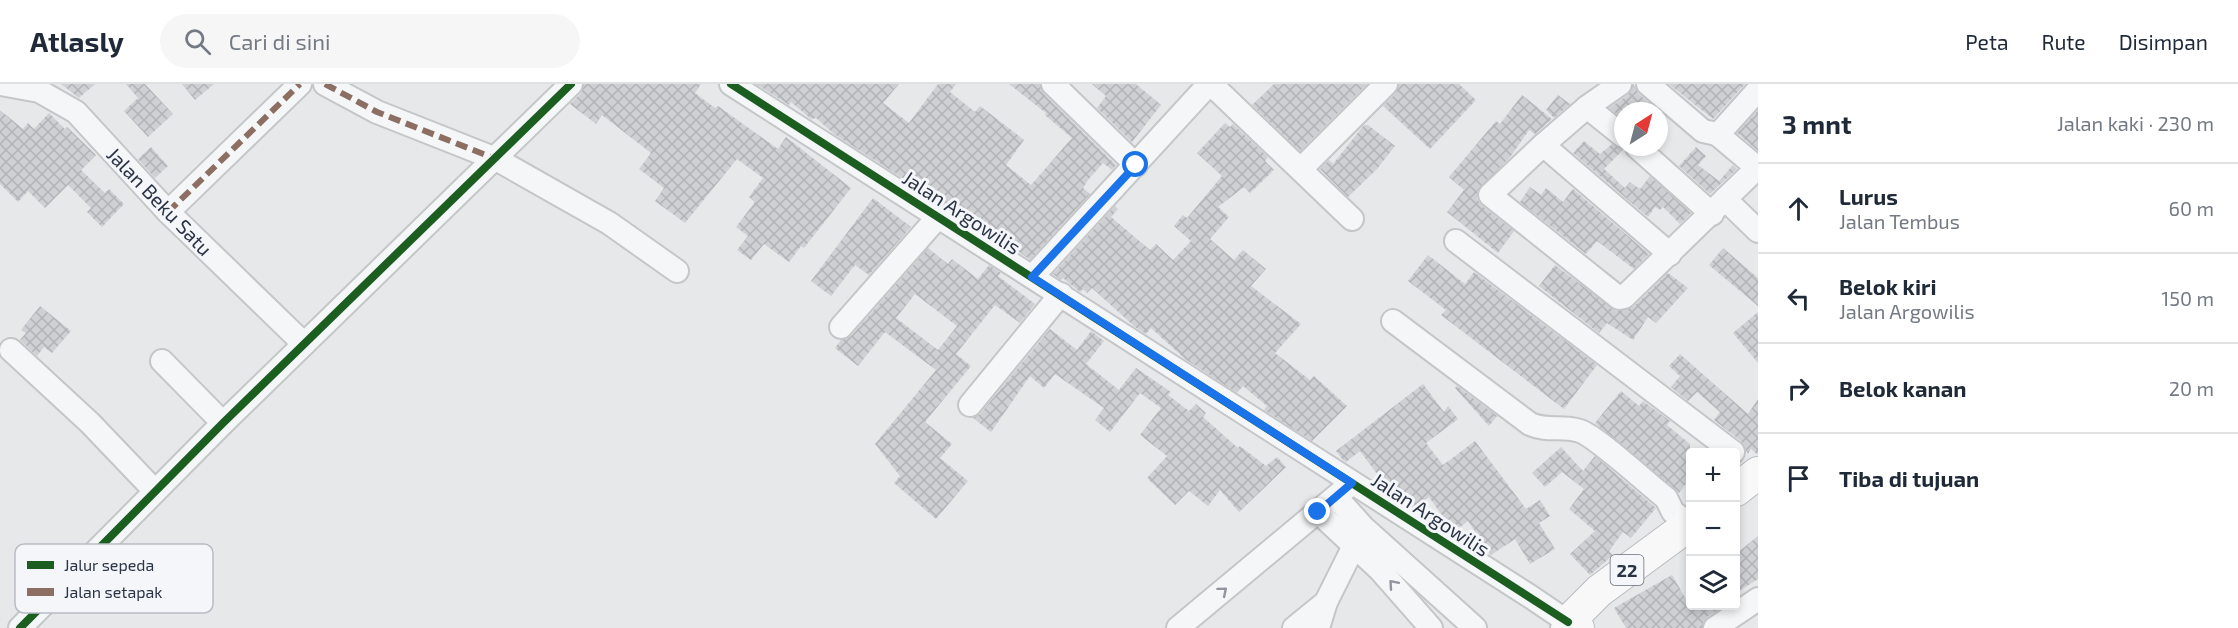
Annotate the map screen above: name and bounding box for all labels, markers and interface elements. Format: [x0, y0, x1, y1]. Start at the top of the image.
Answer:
search box [160, 14, 580, 68]
text: Atlasly [30, 24, 124, 58]
icon: search [181, 25, 214, 58]
text: Cari di sini [229, 28, 330, 54]
text: Peta [1965, 29, 2008, 54]
text: Rute [2041, 29, 2086, 54]
text: Disimpan [2119, 29, 2208, 54]
north arrow [1614, 102, 1668, 156]
text: 3 mnt [1782, 108, 1852, 139]
text: Jalan kaki · 230 m [2057, 111, 2214, 135]
street label: Jalan Beku Satu [102, 142, 218, 260]
route start [1122, 151, 1148, 177]
street label: Jalan Argowilis [899, 165, 1025, 259]
text: Lurus [1839, 183, 1898, 209]
icon: ahead [1782, 192, 1815, 225]
text: 60 m [2169, 196, 2214, 220]
text: Jalan Tembus [1839, 209, 1960, 233]
text: Belok kiri [1839, 273, 1936, 299]
icon: left [1782, 282, 1815, 315]
text: 150 m [2161, 286, 2214, 310]
text: Jalan Argowilis [1839, 299, 1975, 323]
icon: right [1782, 372, 1815, 405]
text: Belok kanan [1839, 375, 1966, 401]
text: 20 m [2169, 376, 2214, 400]
map controls [1686, 448, 1740, 610]
button: + [1686, 448, 1740, 502]
icon: arrive [1782, 462, 1815, 495]
text: Tiba di tujuan [1839, 465, 1979, 491]
street label: Jalan Argowilis [1368, 467, 1494, 561]
route end [1304, 498, 1330, 524]
button: − [1686, 502, 1740, 556]
legend [15, 544, 213, 613]
text: Jalur sepeda [64, 555, 154, 574]
road number: 22 [1610, 555, 1644, 585]
button: layers [1686, 556, 1740, 610]
one-way arrow [1389, 580, 1400, 591]
text: Jalan setapak [64, 582, 162, 601]
one-way arrow [1216, 587, 1227, 598]

